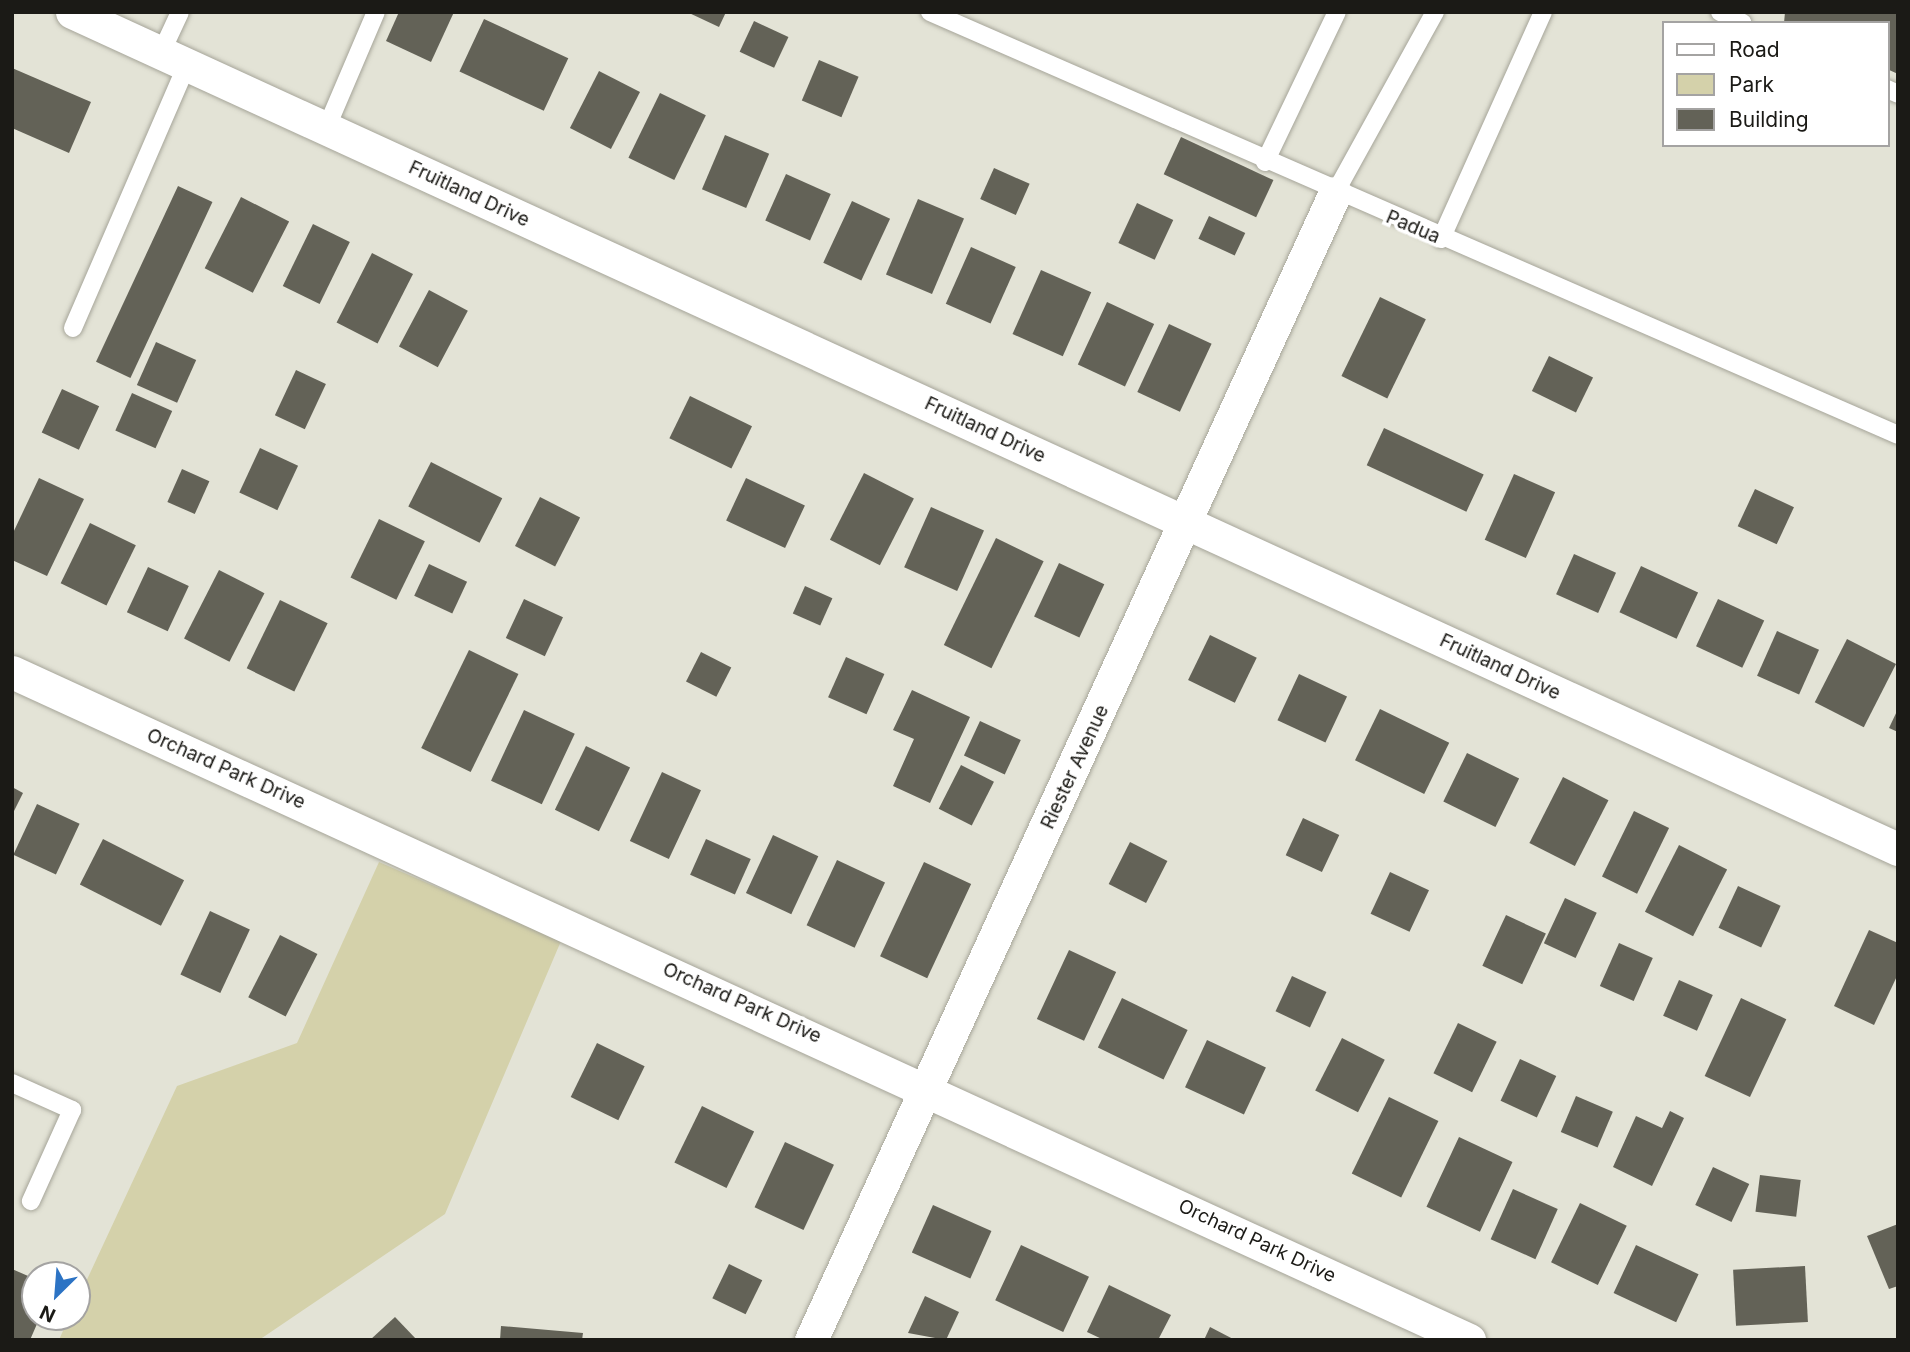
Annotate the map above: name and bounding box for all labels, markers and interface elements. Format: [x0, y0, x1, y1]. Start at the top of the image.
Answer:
legend [1661, 21, 1889, 147]
text: Road [1729, 37, 1780, 62]
text: Park [1729, 72, 1774, 97]
text: Building [1729, 107, 1809, 132]
street label: Fruitland Drive [405, 156, 533, 232]
street label: Padua [1383, 205, 1443, 249]
street label: Fruitland Drive [921, 392, 1049, 468]
street label: Fruitland Drive [1436, 629, 1564, 705]
street label: Riester Avenue [1036, 701, 1114, 833]
street label: Orchard Park Drive [143, 724, 309, 814]
street label: Orchard Park Drive [659, 958, 825, 1048]
street label: Orchard Park Drive [1175, 1195, 1339, 1287]
north arrow [21, 1261, 91, 1331]
text: N [36, 1300, 59, 1327]

